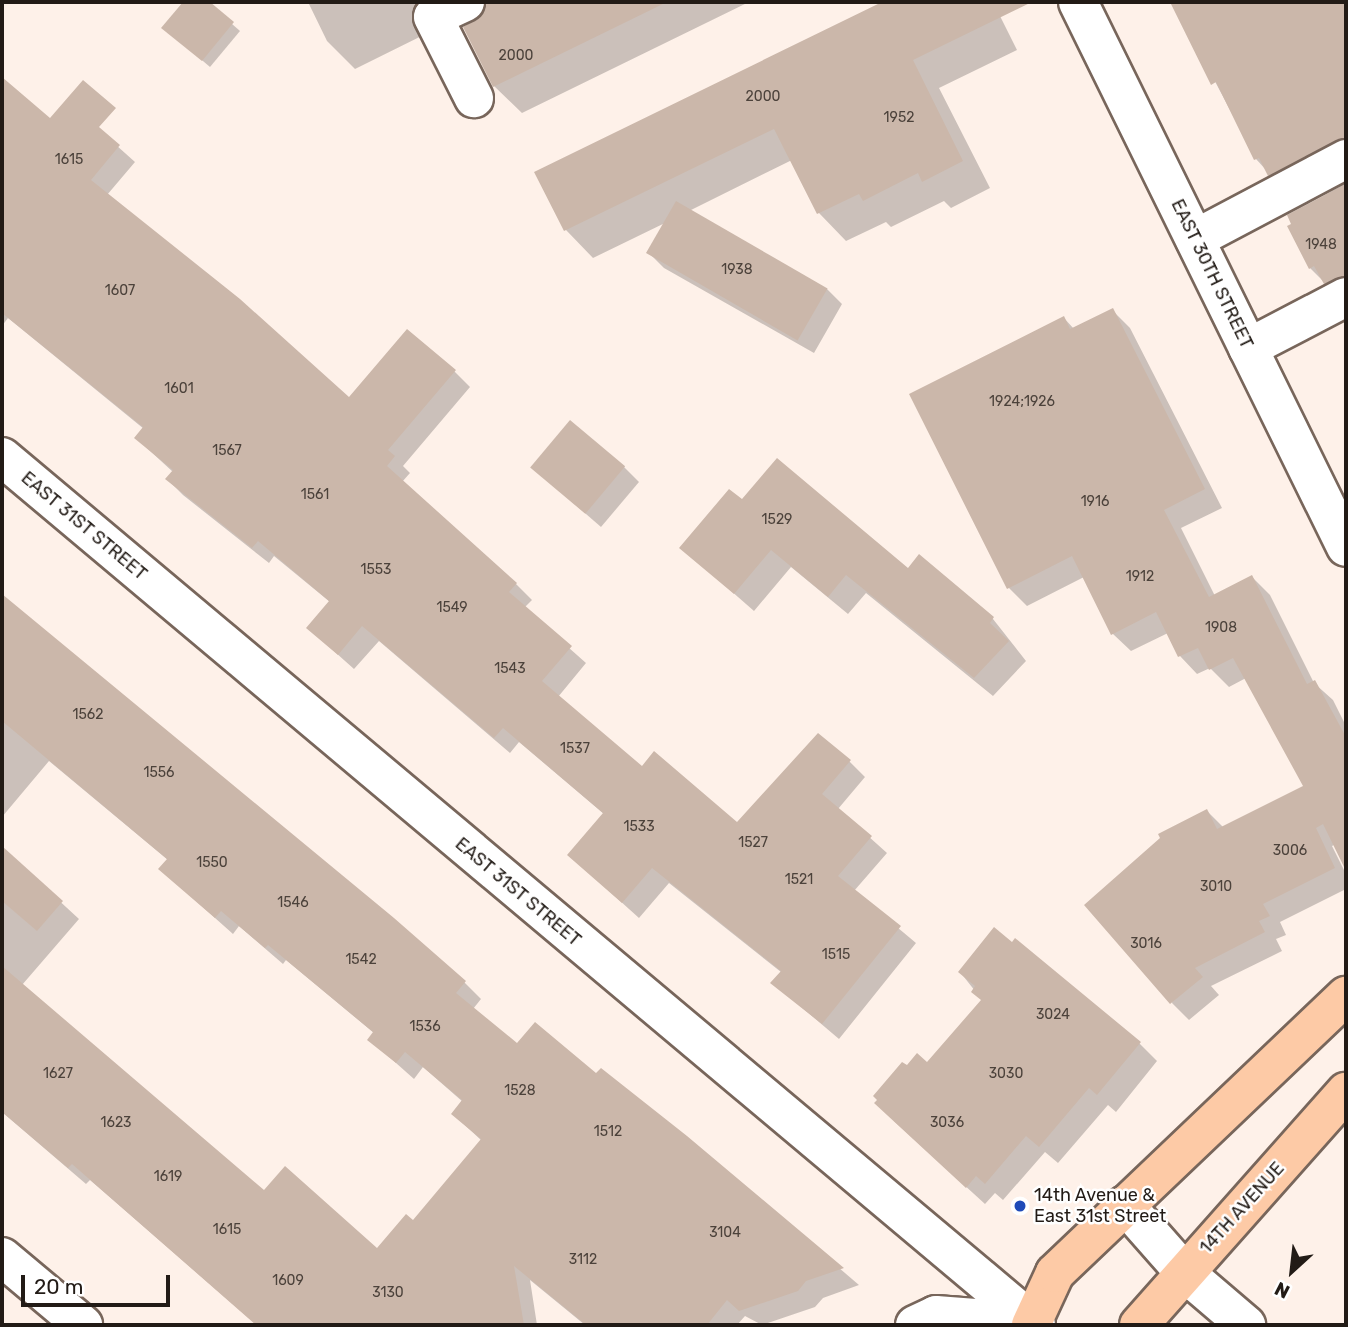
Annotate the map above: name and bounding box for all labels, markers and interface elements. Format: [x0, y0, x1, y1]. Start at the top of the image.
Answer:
house number: 2000 [499, 48, 533, 64]
house number: 2000 [746, 89, 780, 105]
house number: 1952 [884, 110, 914, 126]
house number: 1615 [55, 152, 83, 168]
street label: EAST 30TH STREET [1166, 196, 1258, 352]
house number: 1948 [1305, 237, 1337, 253]
house number: 1938 [721, 262, 753, 278]
house number: 1607 [105, 283, 135, 299]
house number: 1601 [164, 381, 194, 397]
house number: 1924;1926 [989, 394, 1055, 410]
house number: 1567 [212, 443, 242, 459]
street label: EAST 31ST STREET [16, 467, 152, 585]
house number: 1561 [301, 487, 329, 503]
house number: 1916 [1081, 494, 1109, 510]
house number: 1529 [762, 512, 792, 528]
house number: 1553 [360, 562, 392, 578]
house number: 1912 [1126, 569, 1154, 585]
house number: 1549 [436, 600, 468, 616]
house number: 1908 [1205, 620, 1237, 636]
house number: 1543 [494, 661, 526, 677]
house number: 1562 [73, 707, 103, 723]
house number: 1537 [560, 741, 590, 757]
house number: 1556 [143, 765, 175, 781]
house number: 1533 [623, 819, 655, 835]
street label: EAST 31ST STREET [450, 833, 586, 951]
house number: 1527 [738, 835, 768, 851]
house number: 3006 [1273, 843, 1307, 859]
house number: 1550 [196, 855, 228, 871]
house number: 1521 [785, 872, 813, 888]
house number: 3010 [1200, 879, 1232, 895]
house number: 1546 [277, 895, 309, 911]
house number: 3016 [1130, 936, 1162, 952]
house number: 1515 [822, 947, 850, 963]
house number: 1542 [345, 952, 377, 968]
house number: 3024 [1036, 1007, 1070, 1023]
house number: 1536 [409, 1019, 441, 1035]
house number: 1627 [43, 1066, 73, 1082]
house number: 3030 [989, 1066, 1023, 1082]
house number: 1528 [504, 1083, 536, 1099]
house number: 1623 [100, 1115, 132, 1131]
house number: 3036 [930, 1115, 964, 1131]
house number: 1512 [594, 1124, 622, 1140]
street label: 14TH AVENUE [1195, 1158, 1289, 1258]
house number: 1619 [154, 1169, 182, 1185]
place label: 14th Avenue & East 31st Street [1034, 1185, 1166, 1228]
marker: 14th Avenue & East 31st Street [1012, 1198, 1028, 1214]
house number: 1615 [213, 1222, 241, 1238]
house number: 3104 [709, 1225, 741, 1241]
north arrow [1257, 1236, 1327, 1306]
house number: 3112 [569, 1252, 597, 1268]
scale bar [24, 1260, 173, 1304]
house number: 1609 [272, 1273, 304, 1289]
text: 20 m [34, 1274, 83, 1299]
text: N [1271, 1277, 1294, 1304]
house number: 3130 [372, 1285, 404, 1301]

